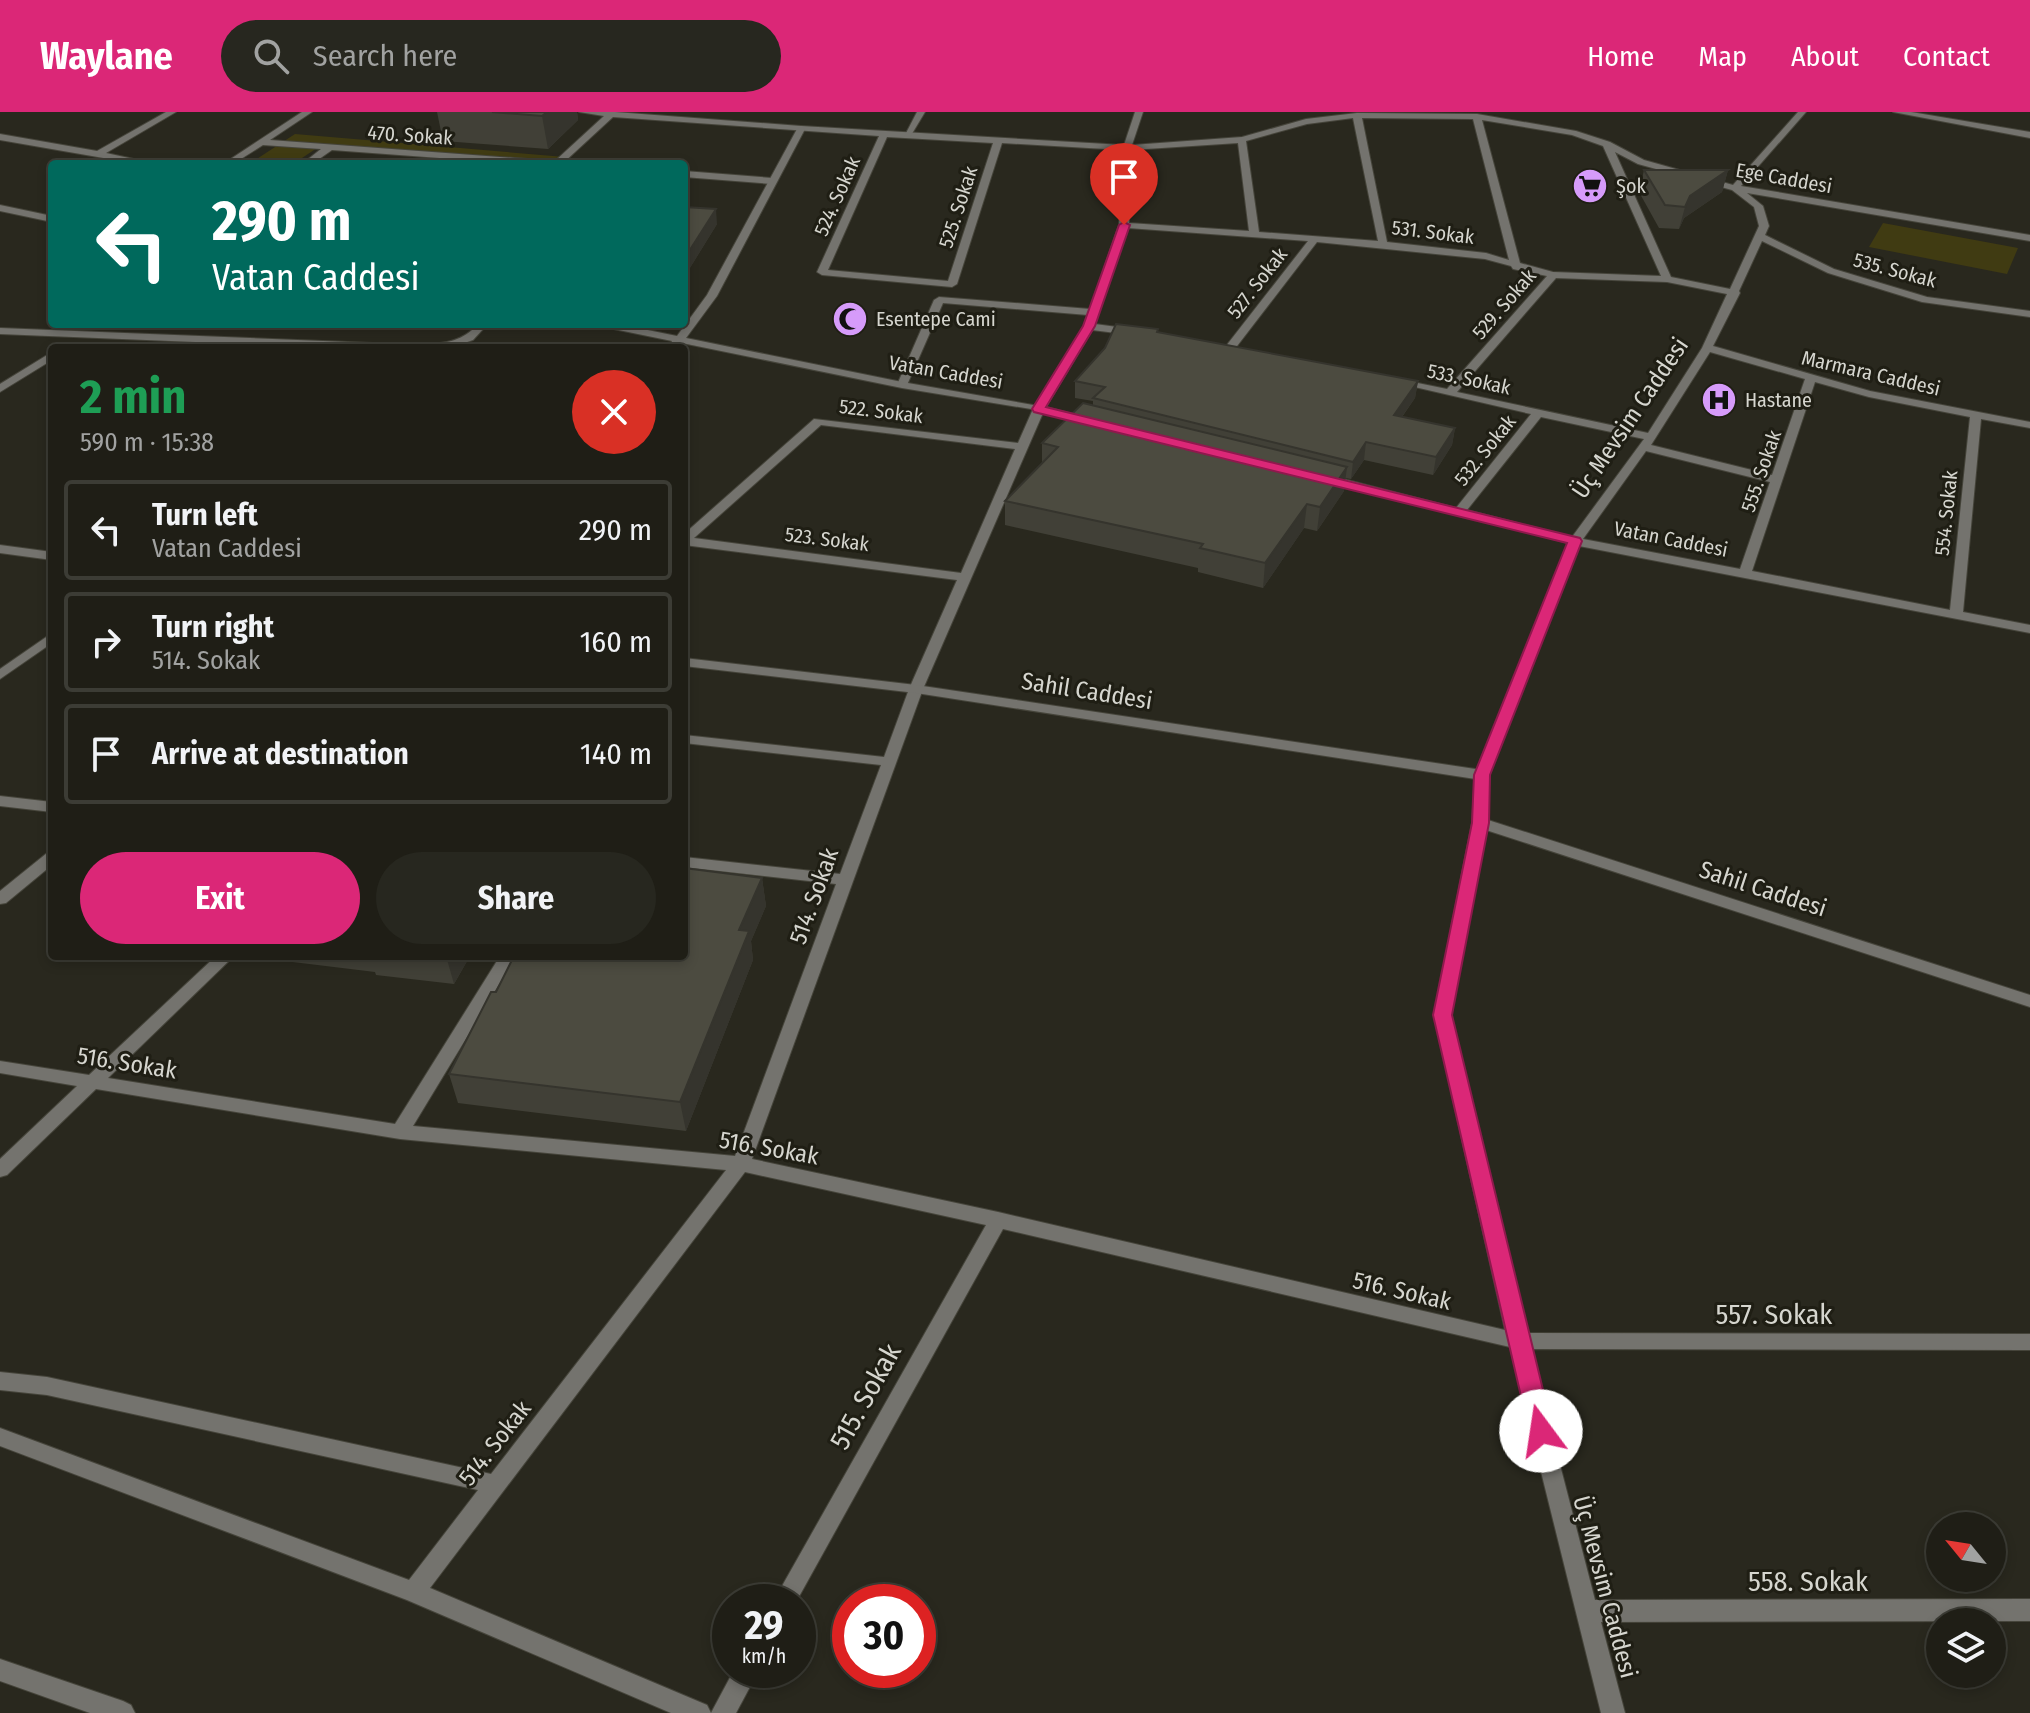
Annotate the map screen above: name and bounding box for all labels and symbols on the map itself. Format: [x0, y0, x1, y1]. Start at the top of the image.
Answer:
street label: 470. Sokak [367, 120, 454, 150]
pin [1090, 143, 1158, 225]
street label: 524. Sokak [809, 152, 865, 240]
street label: Ege Caddesi [1734, 158, 1834, 198]
street label: 525. Sokak [934, 162, 983, 251]
supermarket icon: Şok [1571, 167, 1609, 205]
place label: Şok [1616, 174, 1646, 199]
street label: 531. Sokak [1390, 215, 1476, 249]
street label: 527. Sokak [1222, 242, 1293, 323]
street label: 535. Sokak [1851, 247, 1940, 293]
street label: 529. Sokak [1467, 264, 1541, 344]
mosque icon: Esentepe Cami [831, 300, 869, 338]
place label: Esentepe Cami [876, 307, 996, 331]
street label: Üç Mevsim Caddesi [1566, 333, 1694, 503]
street label: Marmara Caddesi [1799, 345, 1943, 401]
street label: Vatan Caddesi [887, 350, 1005, 394]
street label: 533. Sokak [1425, 358, 1514, 400]
hospital icon: Hastane [1700, 381, 1738, 419]
place label: Hastane [1745, 388, 1812, 412]
street label: 522. Sokak [838, 394, 925, 428]
street label: 532. Sokak [1449, 409, 1521, 490]
street label: 555. Sokak [1736, 426, 1786, 515]
street label: 554. Sokak [1930, 469, 1962, 557]
street label: Vatan Caddesi [1612, 516, 1730, 562]
street label: 523. Sokak [784, 522, 871, 556]
street label: Sahil Caddesi [1020, 667, 1154, 715]
street label: 514. Sokak [784, 844, 845, 948]
street label: Sahil Caddesi [1696, 855, 1830, 923]
street label: 516. Sokak [75, 1041, 179, 1085]
street label: 516. Sokak [717, 1126, 822, 1171]
street label: 516. Sokak [1350, 1266, 1455, 1316]
street label: 557. Sokak [1716, 1298, 1833, 1331]
street label: 515. Sokak [823, 1337, 908, 1455]
position arrow [1499, 1389, 1583, 1473]
street label: 514. Sokak [453, 1394, 537, 1491]
street label: Üç Mevsim Caddesi [1567, 1493, 1643, 1681]
north arrow [1926, 1512, 2006, 1592]
street label: 558. Sokak [1748, 1565, 1869, 1598]
speed limit sign: 30 [832, 1584, 936, 1688]

